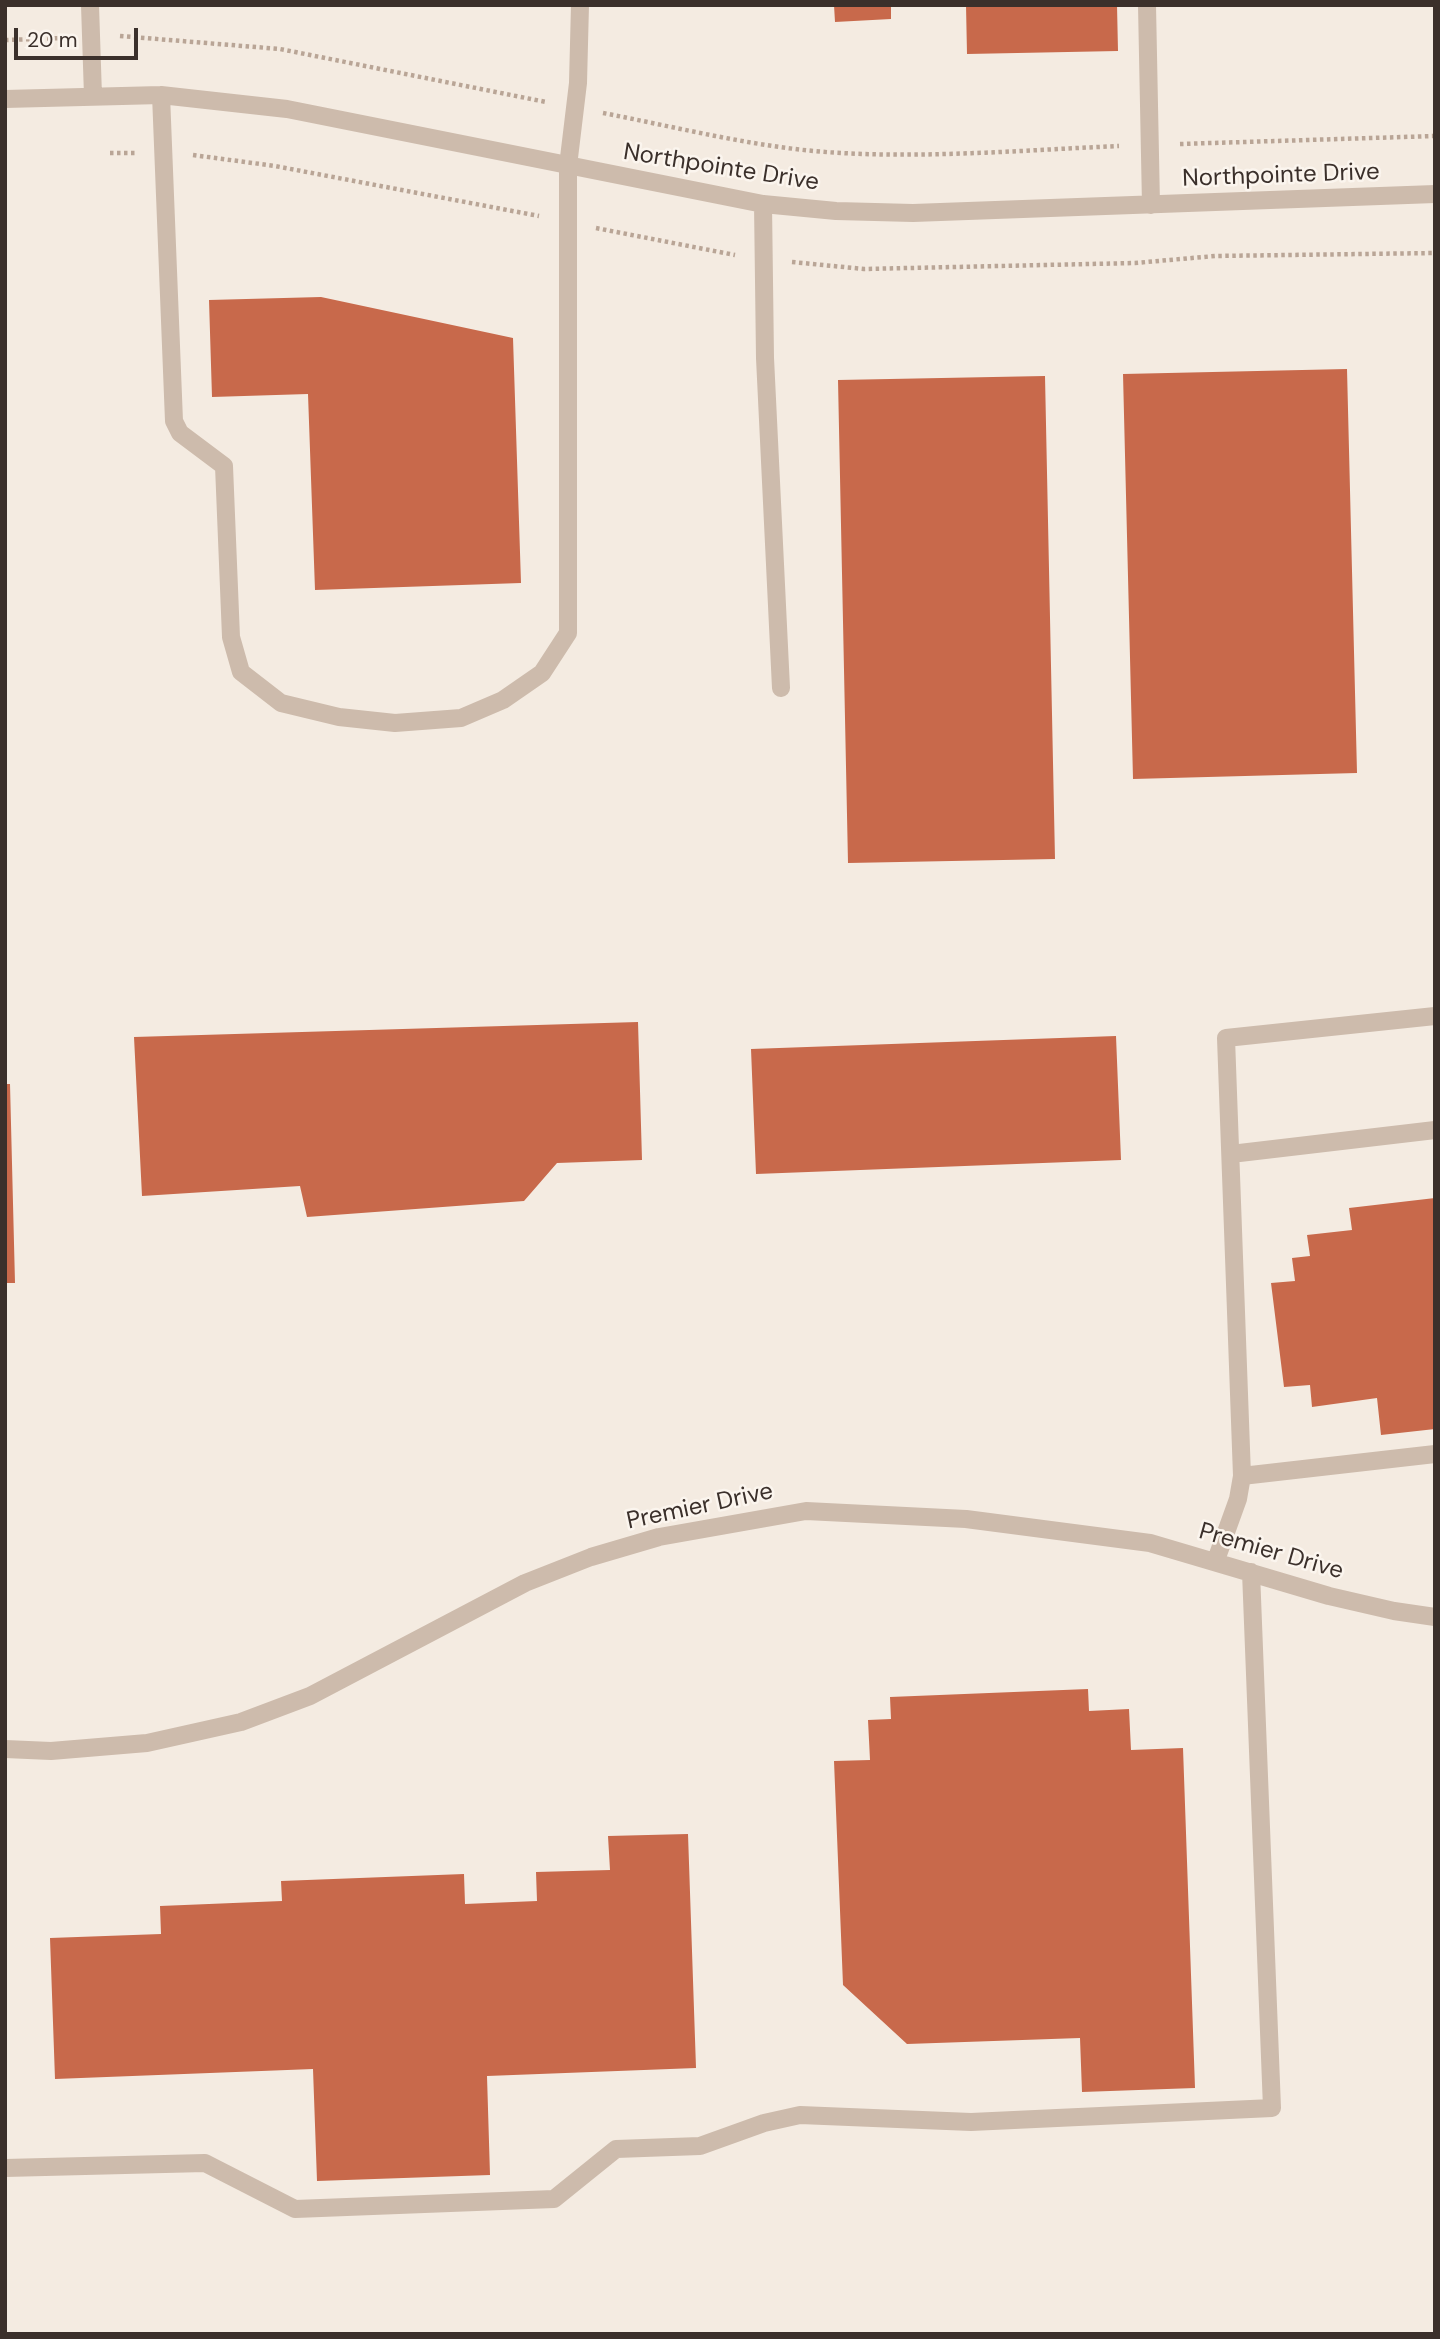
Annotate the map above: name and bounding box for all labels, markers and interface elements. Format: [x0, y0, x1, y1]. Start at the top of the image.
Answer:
scale bar [18, 14, 142, 58]
text: 20 m [27, 26, 78, 54]
street label: Northpointe Drive [621, 138, 821, 198]
street label: Northpointe Drive [1182, 158, 1380, 194]
street label: Premier Drive [624, 1477, 776, 1537]
street label: Premier Drive [1195, 1518, 1347, 1586]

